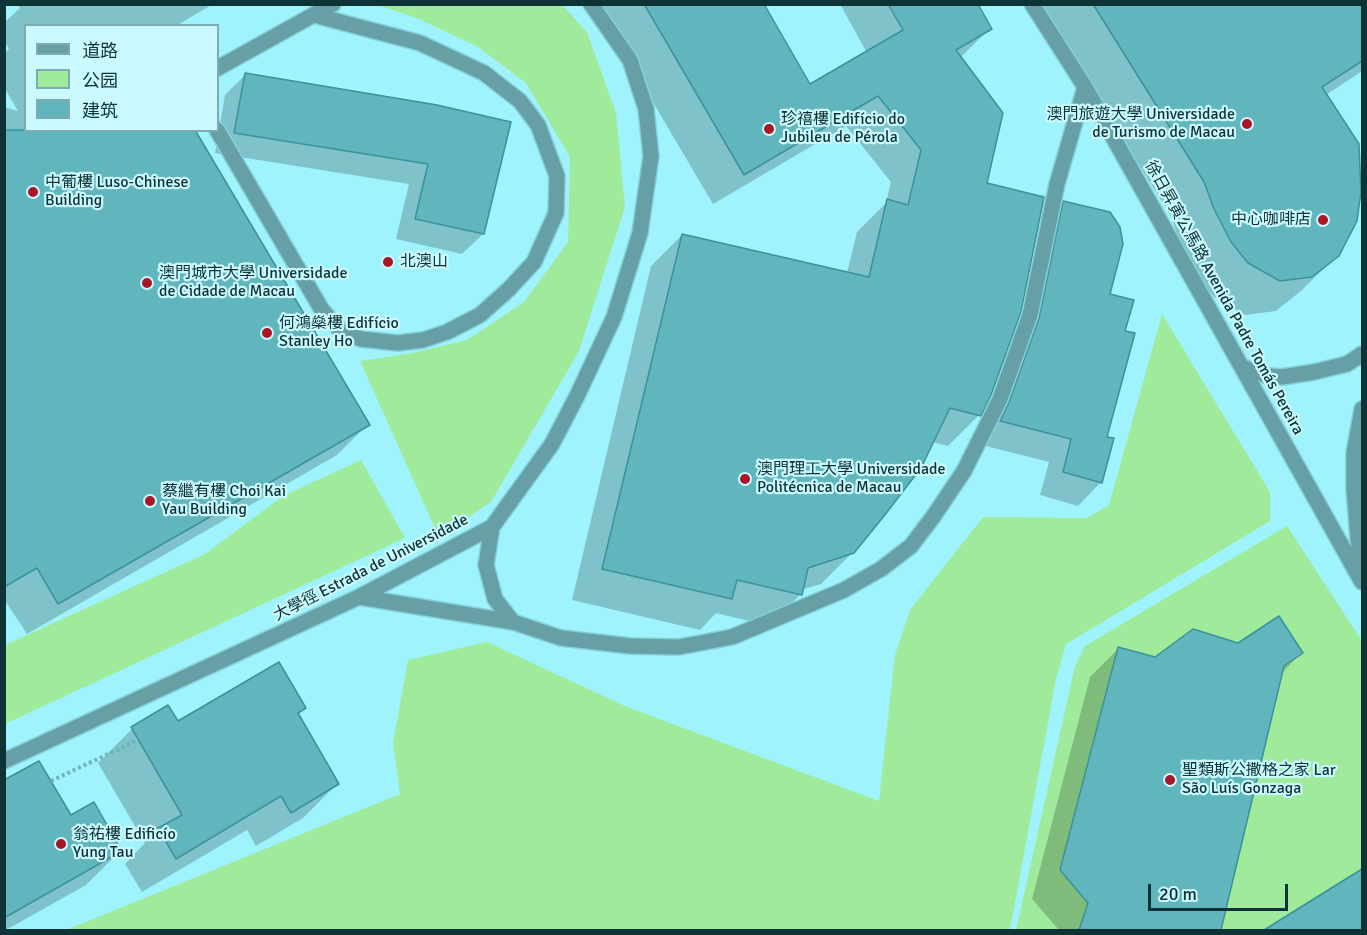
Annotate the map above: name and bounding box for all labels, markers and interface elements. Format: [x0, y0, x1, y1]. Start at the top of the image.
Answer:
legend [24, 24, 219, 132]
text: 道路 [82, 40, 118, 62]
text: 公园 [82, 70, 118, 92]
text: 建筑 [82, 100, 118, 122]
place label: 澳門旅遊大學 Universidade de Turismo de Macau [1047, 105, 1235, 143]
place label: 珍禧樓 Edifício do Jubileu de Pérola [781, 110, 905, 148]
marker: 澳門旅遊大學 Universidade de Turismo de Macau [1240, 117, 1254, 131]
marker: 珍禧樓 Edifício do Jubileu de Pérola [762, 122, 776, 136]
street label: 徐日昇寅公馬路 Avenida Padre Tomás Pereira [1140, 158, 1308, 438]
place label: 中葡樓 Luso-Chinese Building [45, 173, 189, 211]
marker: 中葡樓 Luso-Chinese Building [26, 185, 40, 199]
place label: 中心咖啡店 [1231, 210, 1311, 230]
marker: 中心咖啡店 [1316, 213, 1330, 227]
place label: 北澳山 [400, 252, 448, 272]
marker: 北澳山 [381, 255, 395, 269]
place label: 澳門城市大學 Universidade de Cidade de Macau [159, 264, 347, 302]
marker: 澳門城市大學 Universidade de Cidade de Macau [140, 276, 154, 290]
place label: 何鴻燊樓 Edifício Stanley Ho [279, 314, 399, 352]
marker: 何鴻燊樓 Edifício Stanley Ho [260, 326, 274, 340]
place label: 澳門理工大學 Universidade Politécnica de Macau [757, 460, 945, 498]
marker: 澳門理工大學 Universidade Politécnica de Macau [738, 472, 752, 486]
place label: 蔡繼有樓 Choi Kai Yau Building [162, 482, 286, 520]
marker: 蔡繼有樓 Choi Kai Yau Building [143, 494, 157, 508]
street label: 大學徑 Estrada de Universidade [270, 510, 472, 626]
place label: 聖類斯公撒格之家 Lar São Luís Gonzaga [1182, 761, 1336, 799]
marker: 聖類斯公撒格之家 Lar São Luís Gonzaga [1163, 773, 1177, 787]
place label: 翁祐樓 Edificío Yung Tau [73, 825, 176, 863]
marker: 翁祐樓 Edificío Yung Tau [54, 837, 68, 851]
scale bar [1151, 872, 1290, 910]
text: 20 m [1159, 883, 1197, 905]

